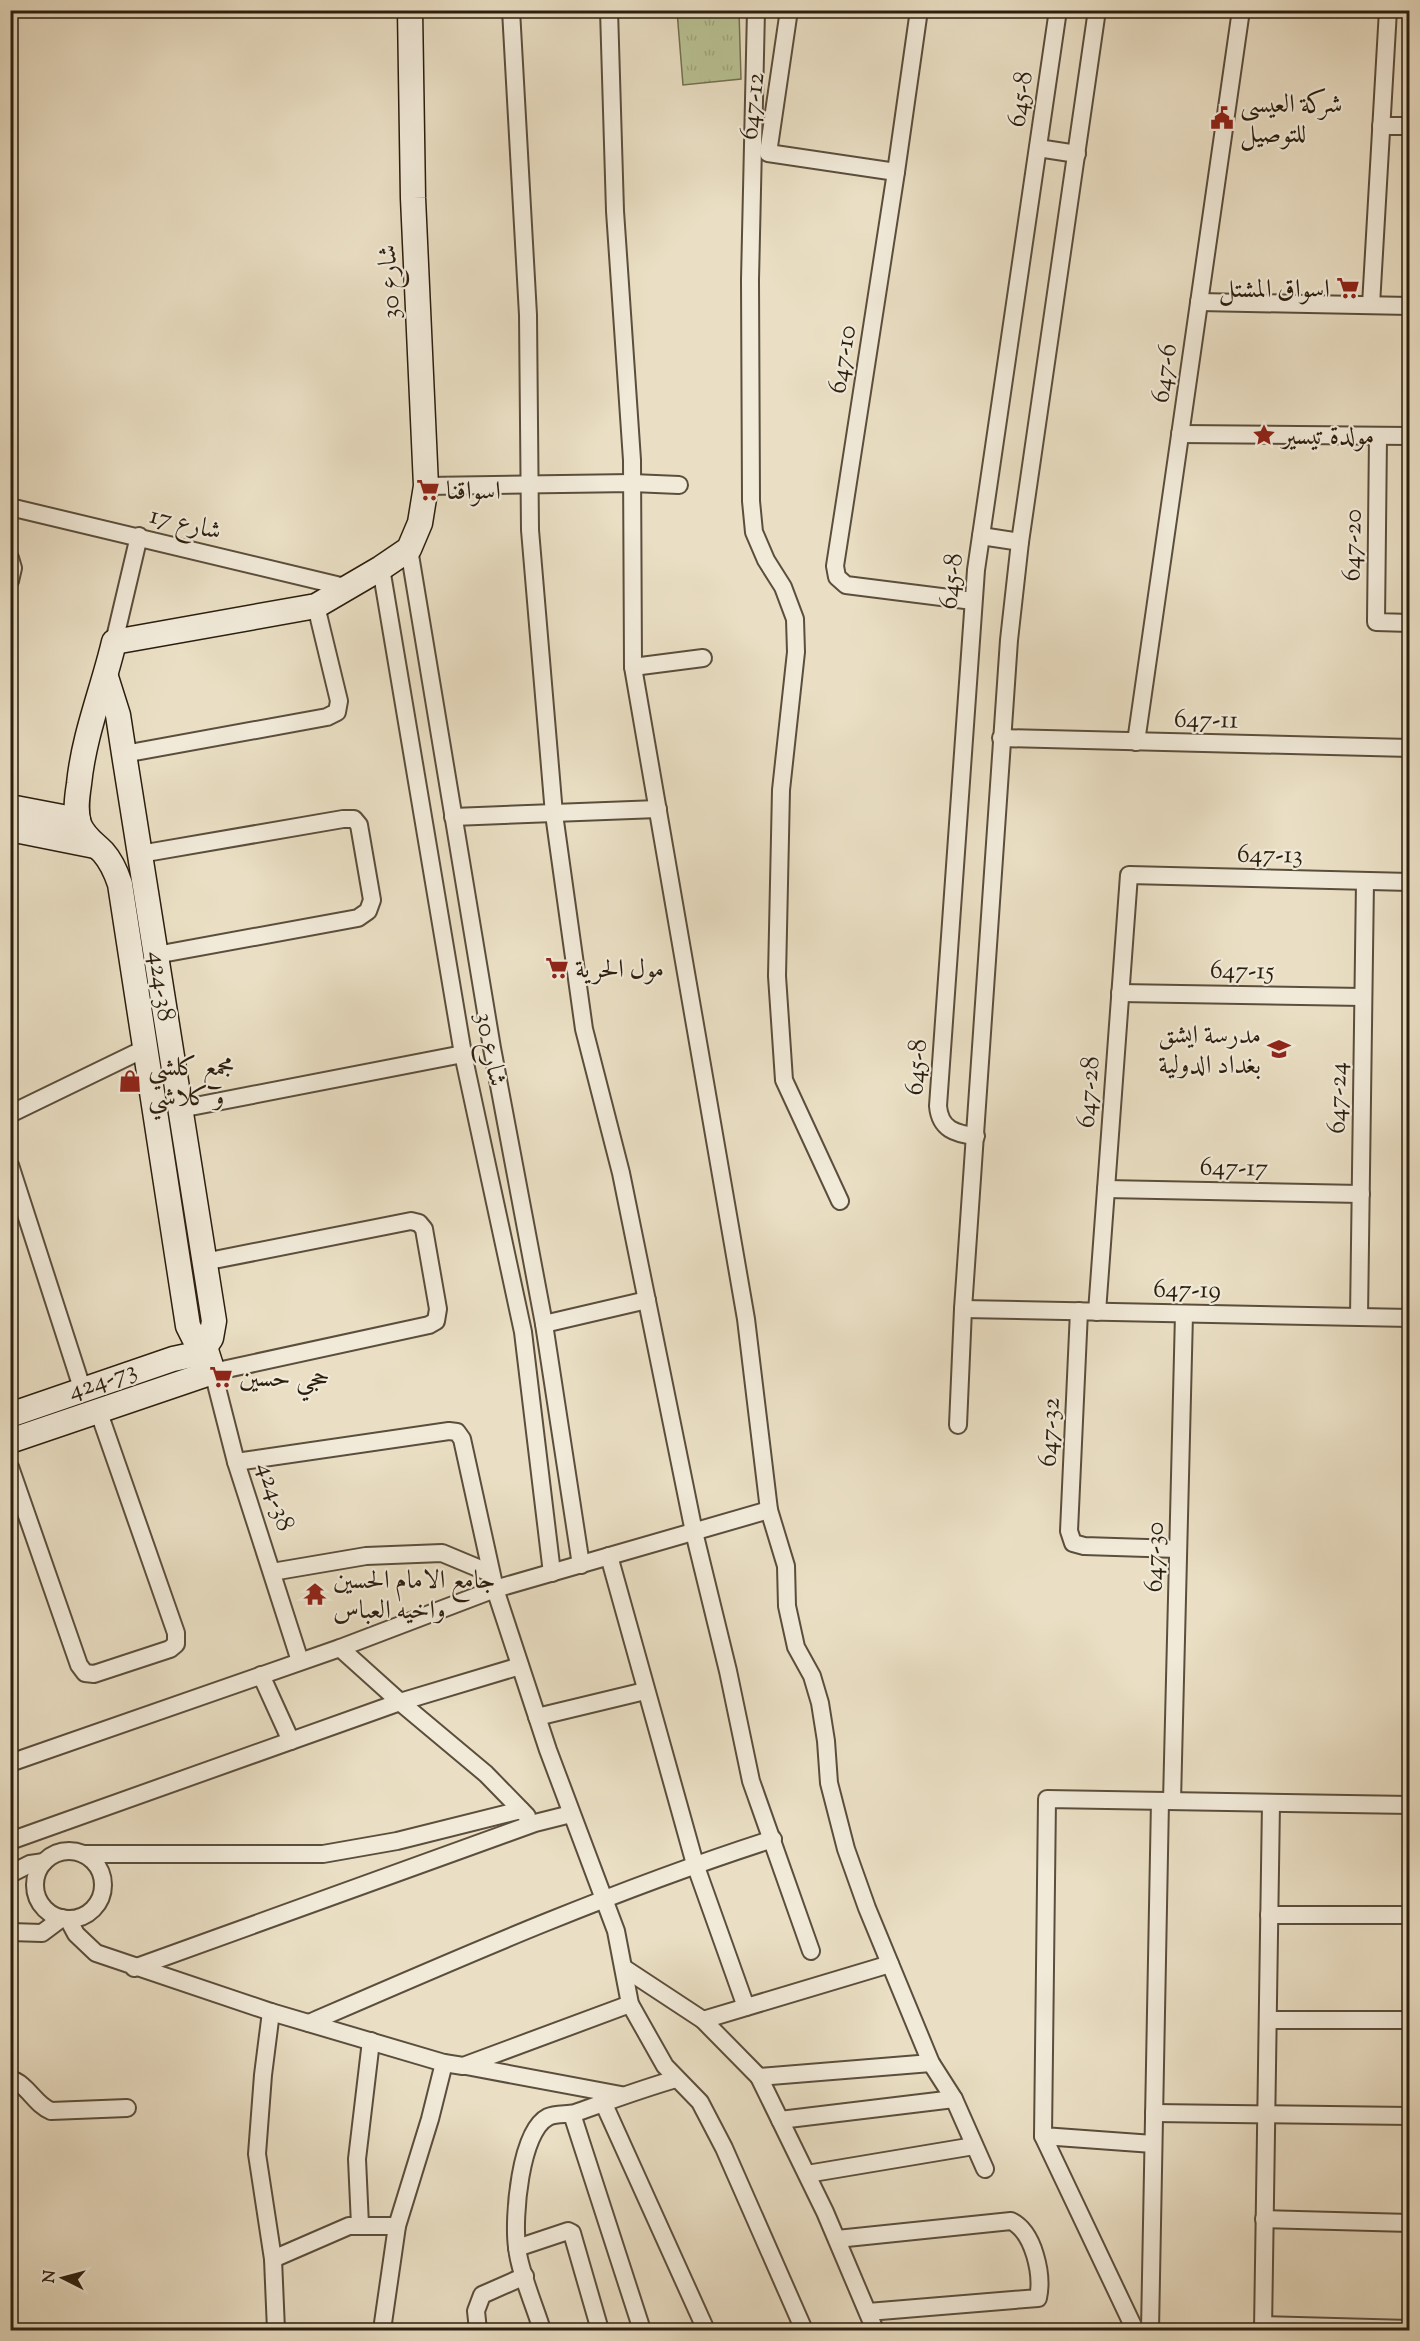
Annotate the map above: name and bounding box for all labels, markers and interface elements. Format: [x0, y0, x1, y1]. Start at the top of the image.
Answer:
street label: 645-8 [999, 69, 1044, 130]
street label: 647-12 [732, 71, 775, 142]
place label: شركة العيسى للتوصيل [1240, 87, 1342, 154]
public building icon: شركة العيسى للتوصيل [1209, 105, 1235, 131]
street label: شارع 30 [370, 244, 412, 320]
place label: اسواق المشتل [1219, 272, 1330, 309]
supermarket icon: اسواق المشتل [1335, 275, 1361, 301]
street label: 647-10 [820, 322, 867, 396]
street label: 647-6 [1143, 341, 1188, 406]
place label: مولدة تيسير [1279, 419, 1374, 456]
place icon: مولدة تيسير [1251, 422, 1277, 448]
place label: اسواقنا [446, 474, 501, 511]
supermarket icon: اسواقنا [415, 477, 441, 503]
street label: شارع 17 [145, 498, 225, 552]
street label: 647-20 [1334, 508, 1373, 582]
street label: 645-8 [931, 551, 974, 611]
street label: 647-11 [1173, 701, 1239, 740]
street label: 647-13 [1237, 836, 1303, 875]
street label: 424-38 [137, 949, 184, 1024]
place label: مول الحرية [575, 952, 664, 989]
street label: 647-15 [1209, 952, 1275, 991]
supermarket icon: مول الحرية [544, 955, 570, 981]
street label: شارع 30 [463, 1009, 515, 1090]
place label: مدرسة ايشق بغداد الدولية [1158, 1018, 1261, 1085]
school or university icon: مدرسة ايشق بغداد الدولية [1266, 1036, 1292, 1062]
street label: 645-8 [897, 1038, 938, 1097]
place label: مجمع كلشي و كلاشي [148, 1050, 234, 1120]
street label: 647-28 [1069, 1055, 1110, 1129]
street label: 647-24 [1319, 1062, 1358, 1134]
shop icon: مجمع كلشي و كلاشي [117, 1068, 143, 1094]
street label: 647-17 [1199, 1149, 1269, 1188]
street label: 647-19 [1153, 1271, 1221, 1310]
street label: 424-73 [63, 1352, 142, 1410]
place label: حجي حسين [239, 1361, 330, 1402]
supermarket icon: حجي حسين [208, 1364, 234, 1390]
street label: 647-32 [1030, 1396, 1071, 1468]
street label: 424-38 [246, 1458, 303, 1536]
street label: 647-30 [1136, 1521, 1175, 1593]
place label: جامع الامام الحسين واخيه العباس [333, 1563, 495, 1630]
temple icon: جامع الامام الحسين واخيه العباس [302, 1581, 328, 1607]
north arrow [33, 2248, 93, 2308]
text: N [38, 2269, 63, 2284]

